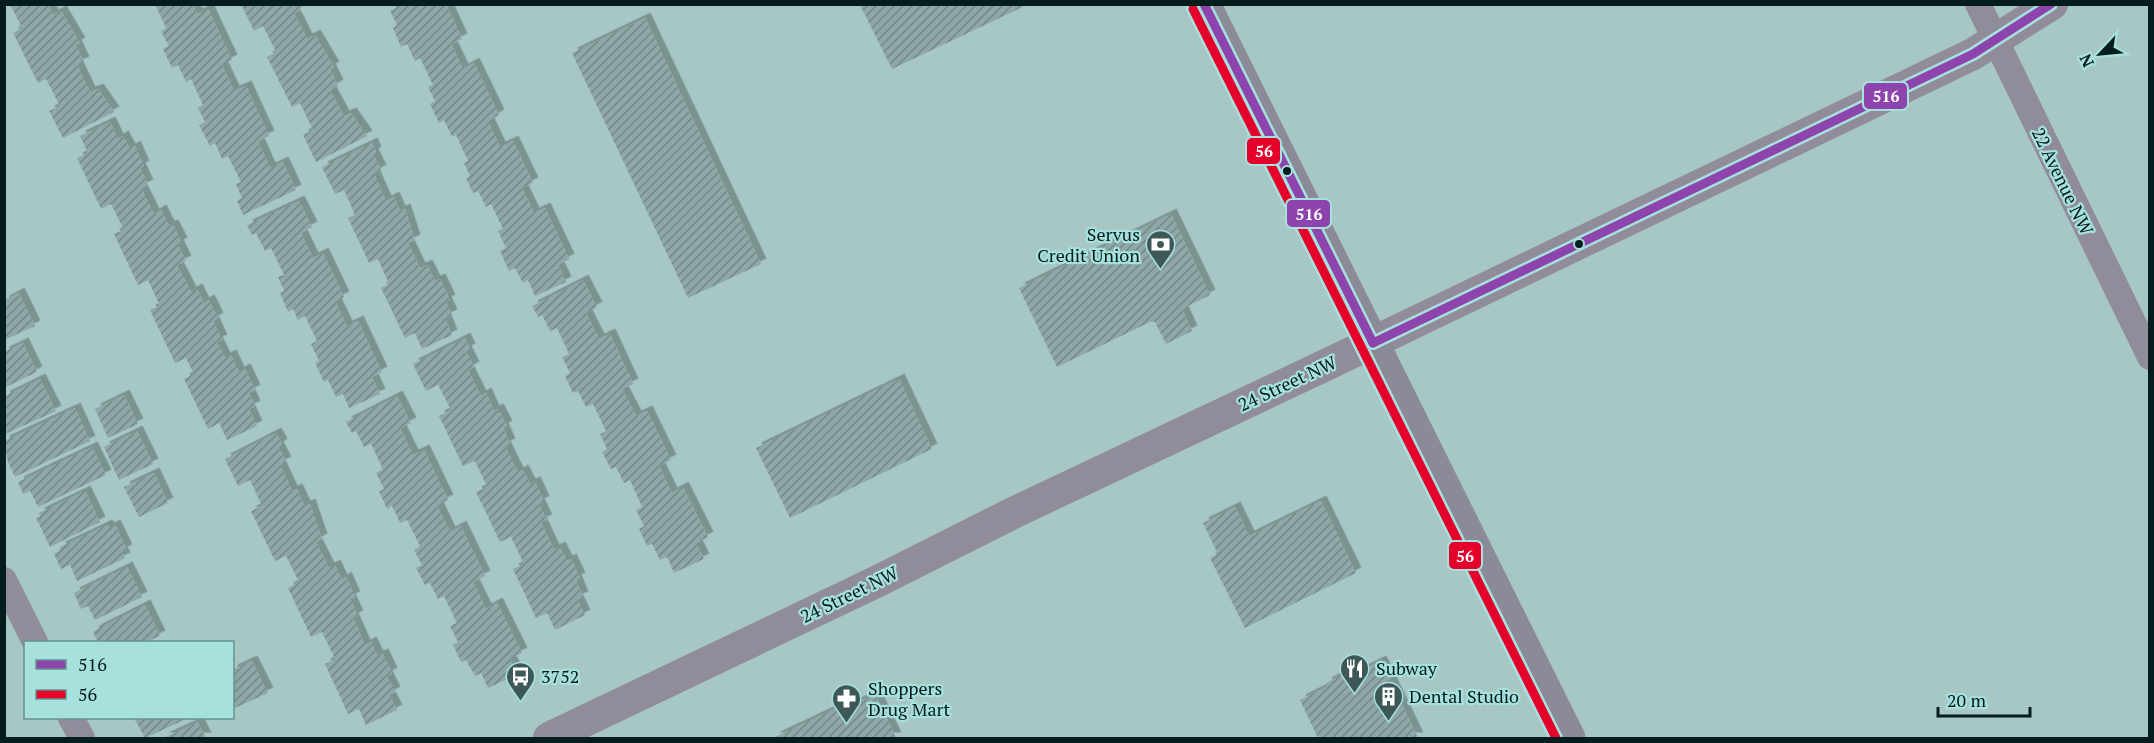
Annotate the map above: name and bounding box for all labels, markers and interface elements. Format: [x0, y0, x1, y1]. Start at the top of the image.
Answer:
north arrow [2070, 24, 2130, 84]
text: N [2074, 50, 2099, 71]
line badge: 516 [1863, 82, 1908, 110]
text: 516 [1872, 85, 1900, 107]
street label: 22 Avenue NW [2027, 123, 2099, 239]
line badge: 56 [1246, 137, 1281, 165]
text: 56 [1255, 140, 1273, 162]
unlabelled marker [1281, 165, 1293, 177]
line badge: 516 [1286, 199, 1331, 228]
text: 516 [1295, 203, 1323, 225]
place label: Servus Credit Union [1037, 222, 1140, 267]
bank icon: Servus Credit Union [1145, 228, 1177, 270]
unlabelled marker [1573, 238, 1585, 250]
street label: 24 Street NW [1234, 350, 1340, 416]
line badge: 56 [1448, 541, 1482, 570]
text: 56 [1456, 545, 1474, 567]
street label: 24 Street NW [796, 560, 902, 628]
legend [24, 641, 234, 719]
text: 516 [78, 652, 107, 676]
restaurant icon: Subway [1339, 652, 1371, 694]
place label: Subway [1376, 656, 1438, 680]
bus stop icon: 3752 [504, 660, 536, 702]
place label: 3752 [541, 664, 579, 688]
place label: Shoppers Drug Mart [868, 676, 950, 721]
building icon: Dental Studio [1372, 680, 1404, 722]
scale bar [1938, 680, 2030, 718]
text: 56 [78, 682, 98, 706]
pharmacy icon: Shoppers Drug Mart [831, 682, 863, 724]
place label: Dental Studio [1409, 684, 1519, 708]
text: 20 m [1947, 688, 1987, 712]

